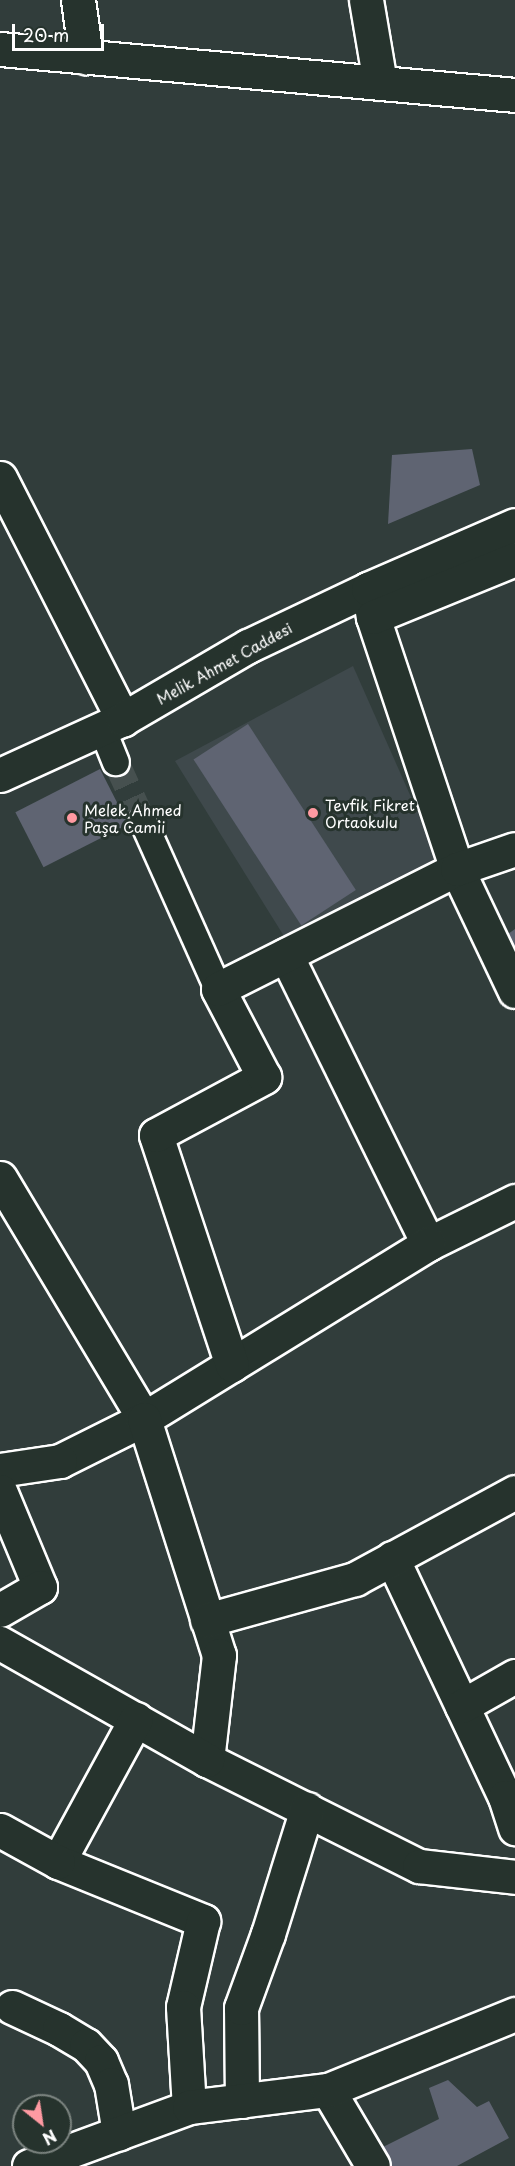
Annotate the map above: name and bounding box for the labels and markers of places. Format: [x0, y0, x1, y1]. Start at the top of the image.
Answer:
place label: Tevfik Fikret Ortaokulu [325, 795, 416, 830]
place label: Melek Ahmed Paşa Camii [84, 800, 183, 835]
marker: Tevfik Fikret Ortaokulu [306, 806, 320, 820]
marker: Melek Ahmed Paşa Camii [65, 811, 79, 825]

